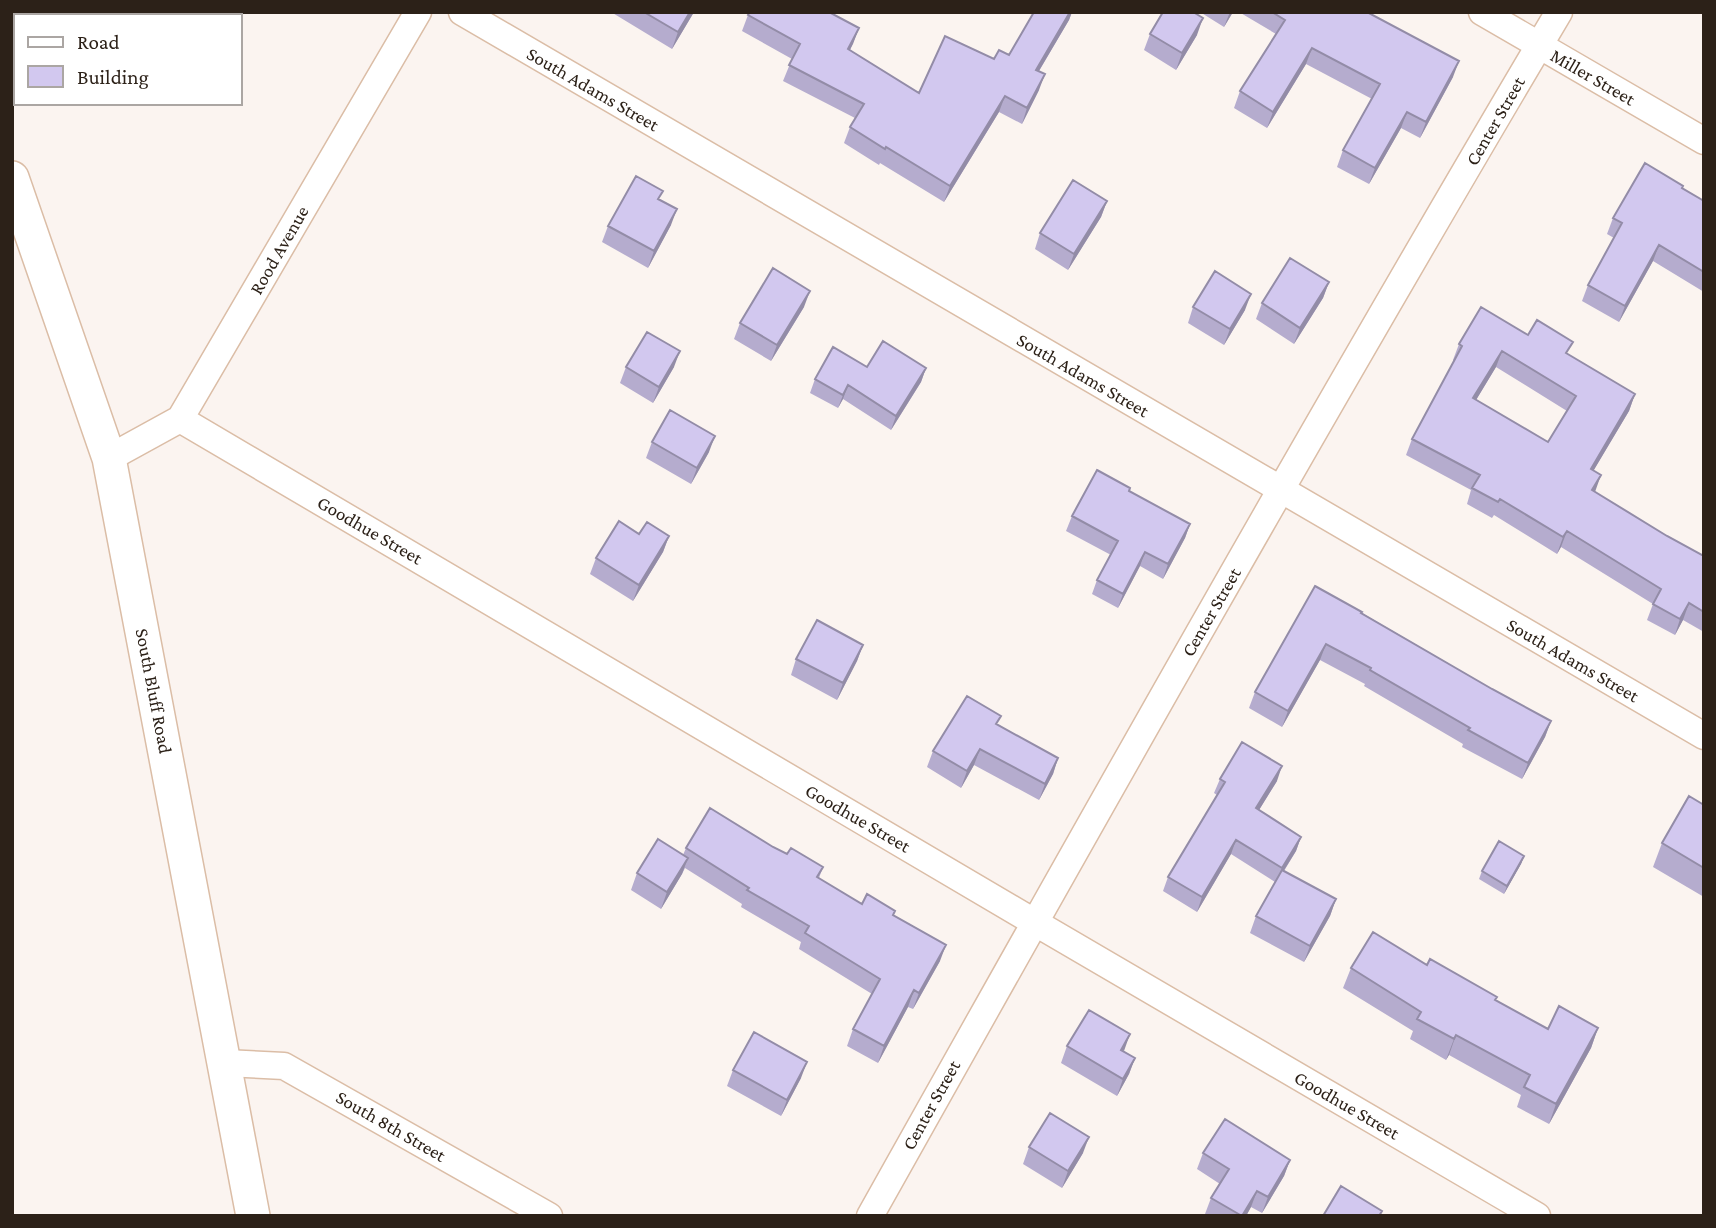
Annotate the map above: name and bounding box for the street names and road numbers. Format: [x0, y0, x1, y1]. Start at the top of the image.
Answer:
street label: South Adams Street [523, 43, 663, 136]
street label: Miller Street [1547, 44, 1640, 110]
street label: Center Street [1461, 72, 1529, 169]
street label: Rood Avenue [245, 202, 313, 298]
street label: South Adams Street [1013, 329, 1153, 422]
street label: Goodhue Street [314, 492, 427, 569]
street label: Center Street [1177, 563, 1245, 660]
street label: South Adams Street [1503, 614, 1643, 707]
street label: South Bluff Road [132, 627, 176, 755]
street label: Goodhue Street [802, 780, 915, 857]
street label: Center Street [898, 1056, 965, 1153]
street label: Goodhue Street [1291, 1067, 1404, 1144]
street label: South 8th Street [332, 1086, 450, 1166]

